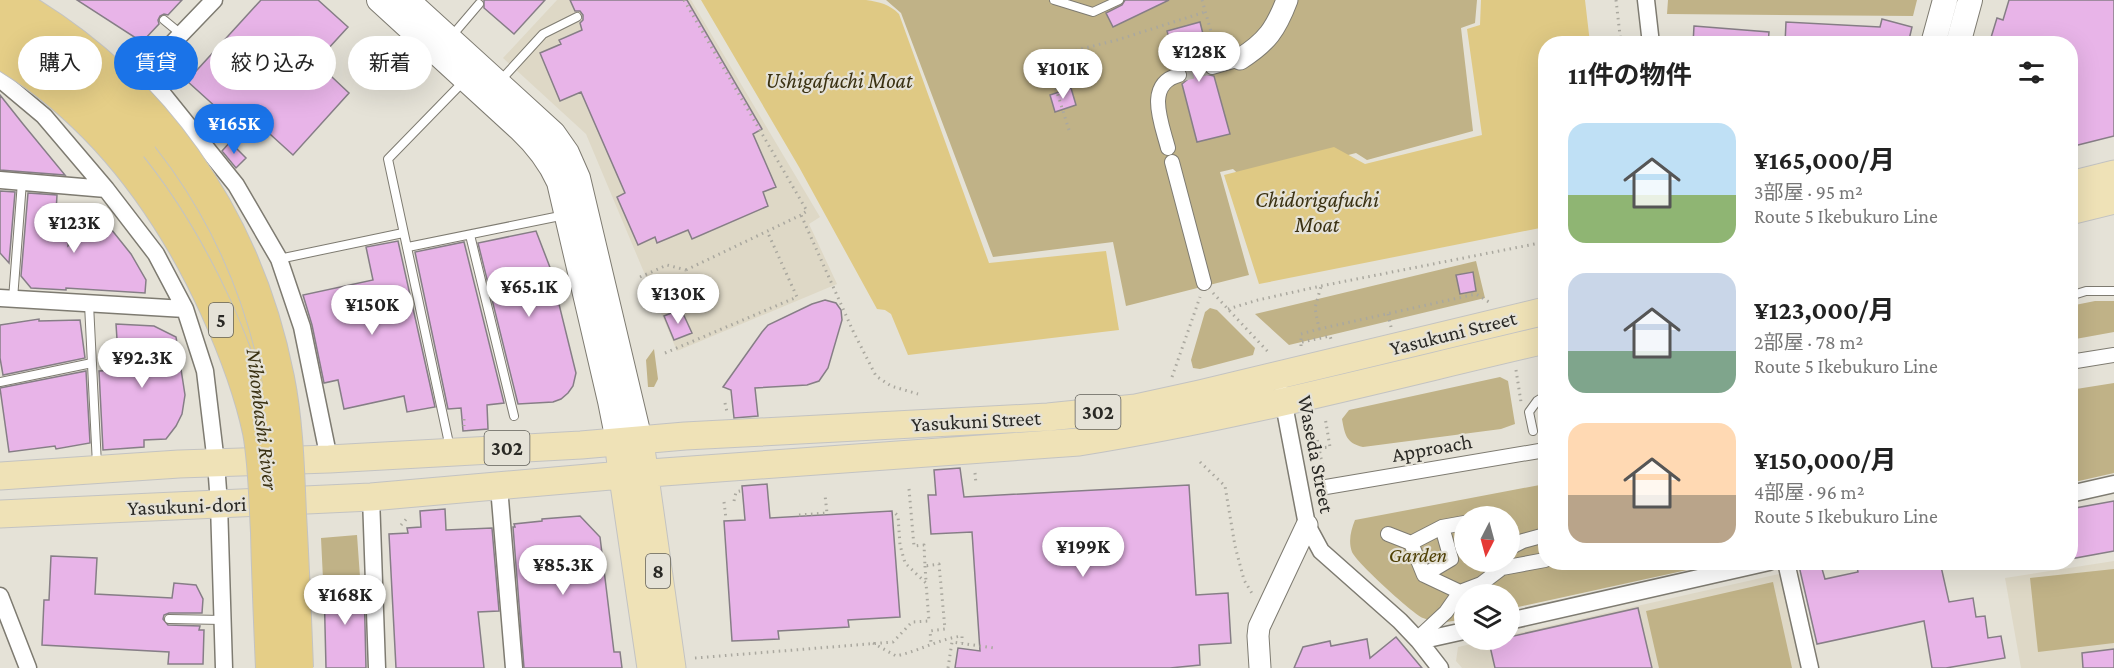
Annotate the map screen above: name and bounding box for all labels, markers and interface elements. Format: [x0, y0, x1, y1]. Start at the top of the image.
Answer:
pin: ¥128K [1157, 32, 1241, 83]
chip: 購入 [18, 36, 102, 90]
chip: 賃貸 [114, 36, 198, 90]
chip: 絞り込み [210, 36, 336, 90]
chip: 新着 [348, 36, 432, 90]
text: ¥128K [1172, 40, 1226, 62]
pin: ¥101K [1021, 49, 1105, 100]
icon: filters [2015, 56, 2048, 89]
text: ¥101K [1037, 57, 1089, 79]
text: 11件の物件 [1568, 61, 1691, 90]
water label: Ushigafuchi Moat [766, 68, 913, 93]
pin: ¥165K [192, 104, 276, 155]
text: ¥165K [208, 112, 260, 134]
text: ¥165,000/月 [1754, 146, 1895, 175]
icon: home [1616, 147, 1688, 219]
text: 3部屋 · 95 m² [1754, 181, 1863, 203]
water label: Chidorigafuchi Moat [1255, 187, 1379, 237]
pin: ¥123K [32, 203, 116, 254]
text: Route 5 Ikebukuro Line [1754, 205, 1938, 227]
text: ¥123K [48, 211, 100, 233]
pin: ¥65.1K [480, 267, 578, 318]
pin: ¥130K [636, 274, 720, 325]
text: ¥65.1K [500, 275, 558, 297]
text: ¥130K [651, 282, 705, 304]
pin: ¥150K [330, 285, 414, 336]
text: ¥150K [345, 293, 399, 315]
text: ¥123,000/月 [1754, 296, 1894, 325]
icon: home [1616, 297, 1688, 369]
road number: 5 [209, 303, 233, 337]
street label: Yasukuni Street [1387, 305, 1520, 360]
text: 2部屋 · 78 m² [1754, 331, 1863, 353]
pin: ¥92.3K [93, 338, 191, 389]
text: ¥92.3K [112, 346, 172, 368]
water label: Nihonbashi River [241, 347, 284, 492]
text: Route 5 Ikebukuro Line [1754, 355, 1938, 377]
street label: Waseda Street [1293, 393, 1339, 516]
road number: 302 [1076, 395, 1120, 429]
street label: Yasukuni Street [911, 406, 1043, 436]
street label: Approach [1390, 429, 1474, 467]
road number: 302 [484, 431, 530, 465]
text: ¥150,000/月 [1754, 446, 1897, 475]
icon: home [1616, 447, 1688, 519]
text: 4部屋 · 96 m² [1754, 481, 1864, 503]
street label: Yasukuni-dori [127, 492, 247, 520]
text: Route 5 Ikebukuro Line [1754, 505, 1938, 527]
north arrow [1454, 506, 1520, 572]
map controls [1454, 506, 1520, 650]
pin: ¥199K [1041, 527, 1125, 578]
text: ¥199K [1056, 535, 1110, 557]
park label: Garden [1389, 543, 1447, 567]
pin: ¥85.3K [514, 545, 612, 596]
text: ¥85.3K [533, 553, 593, 575]
road number: 8 [646, 554, 670, 588]
pin: ¥168K [303, 575, 387, 626]
text: ¥168K [318, 583, 372, 605]
button: layers [1454, 584, 1520, 650]

